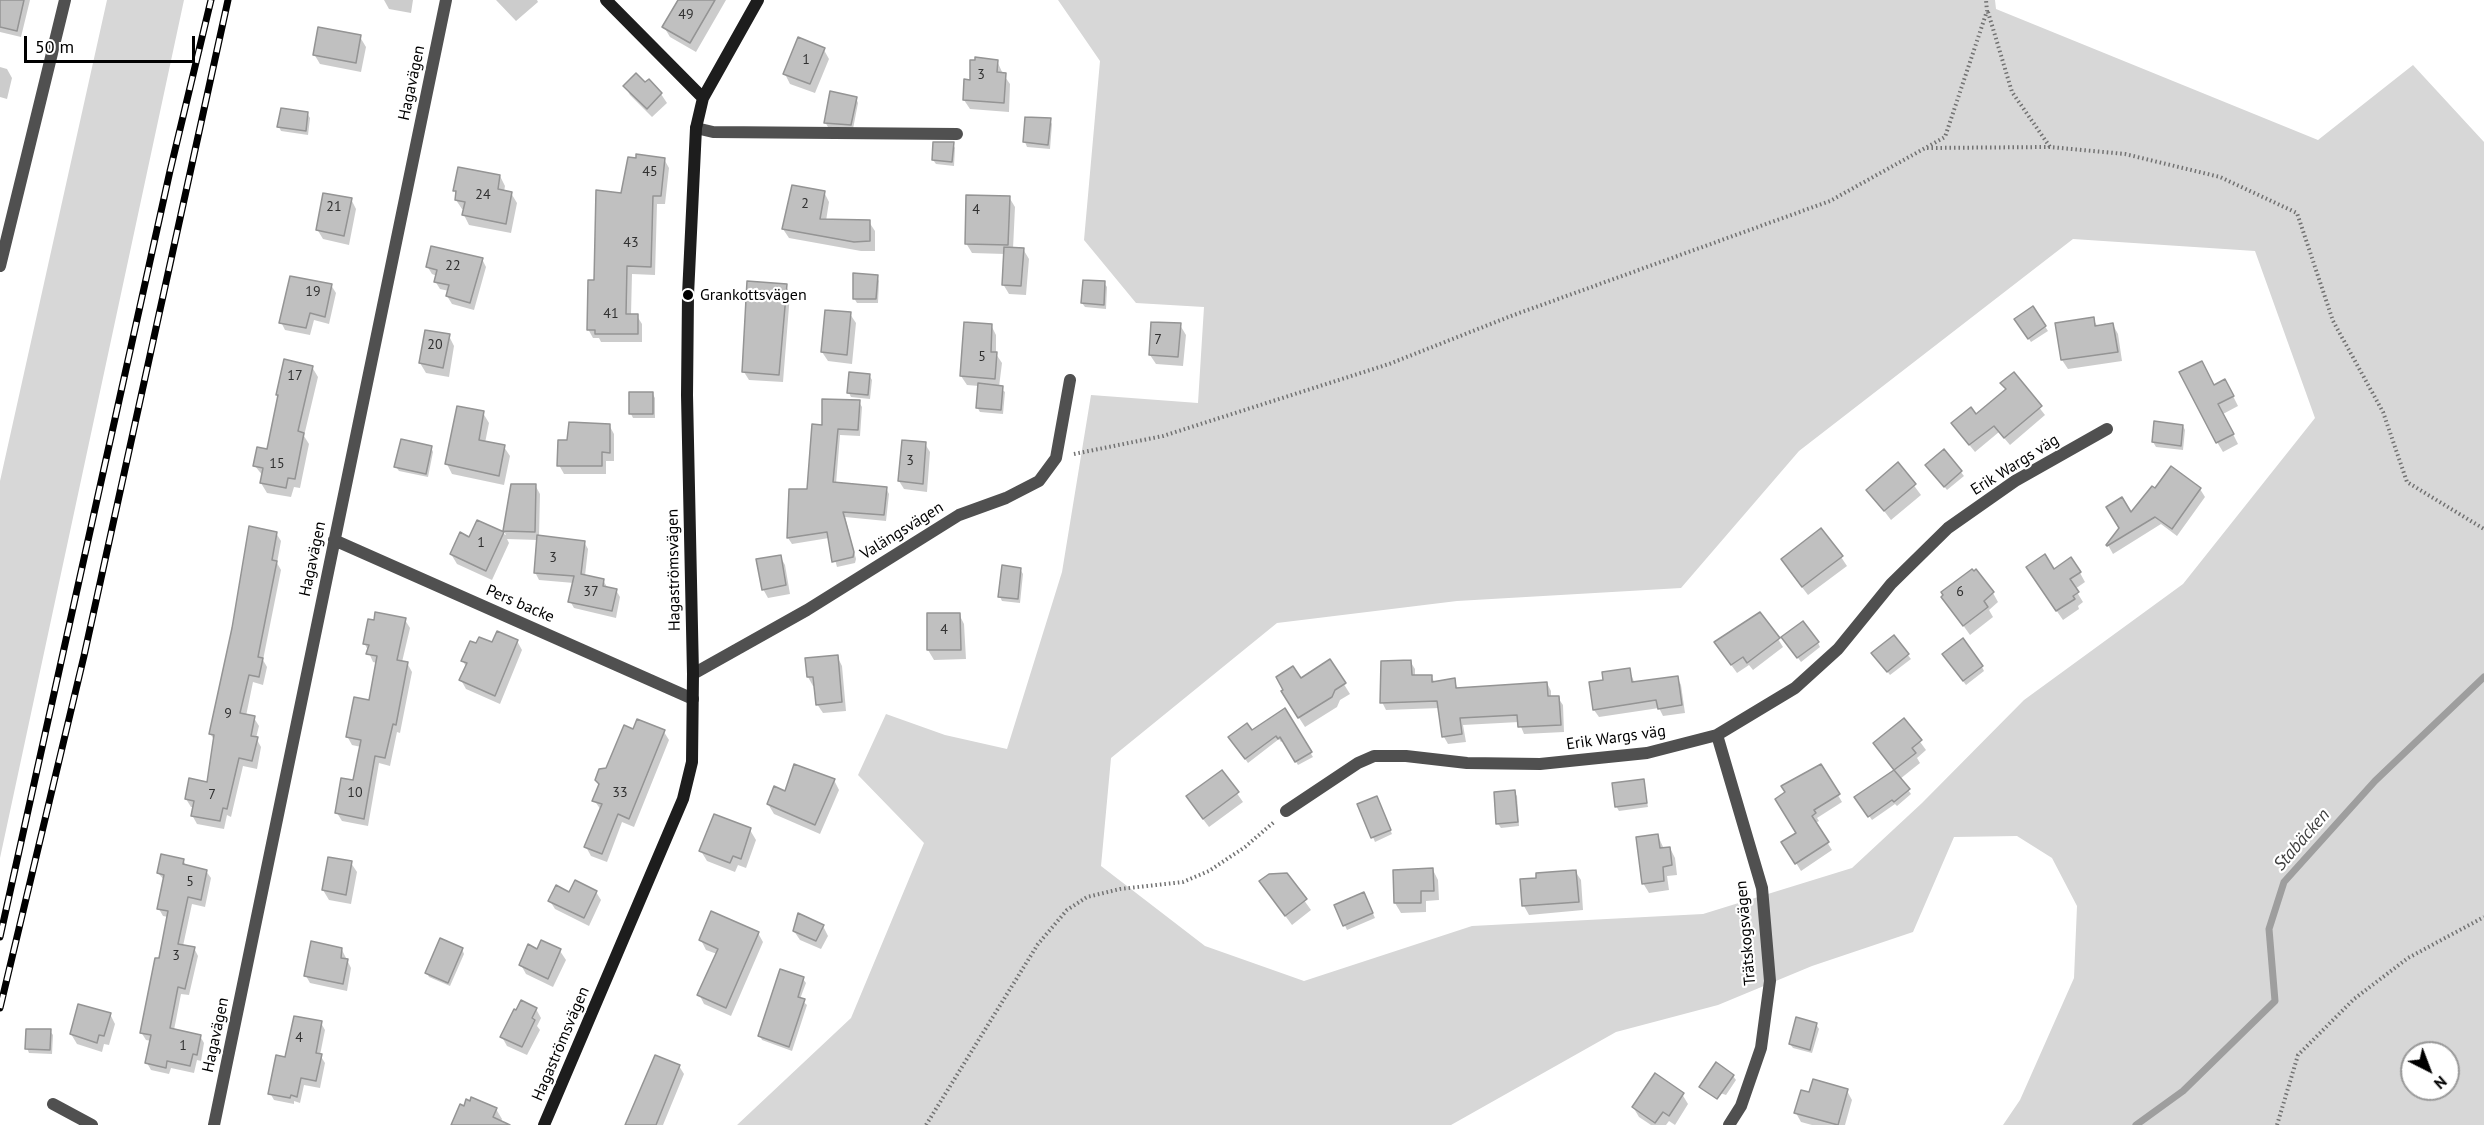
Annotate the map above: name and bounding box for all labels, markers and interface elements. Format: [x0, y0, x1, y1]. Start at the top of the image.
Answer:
house number: 49 [678, 7, 694, 23]
scale bar [27, 24, 198, 62]
text: 50 m [35, 35, 74, 58]
street label: Hagavägen [395, 44, 429, 122]
house number: 1 [802, 52, 810, 68]
house number: 3 [977, 67, 985, 83]
house number: 45 [642, 164, 658, 180]
house number: 24 [475, 187, 491, 203]
house number: 2 [801, 196, 809, 212]
house number: 21 [326, 199, 342, 215]
house number: 4 [972, 202, 980, 218]
house number: 43 [623, 235, 639, 251]
house number: 22 [445, 258, 461, 274]
house number: 19 [305, 284, 321, 300]
place label: Grankottsvägen [700, 285, 807, 305]
marker: Grankottsvägen [681, 288, 695, 302]
house number: 41 [603, 306, 619, 322]
house number: 7 [1154, 332, 1162, 348]
house number: 20 [427, 337, 443, 353]
house number: 5 [978, 349, 986, 365]
house number: 17 [287, 368, 303, 384]
street label: Erik Wargs väg [1967, 430, 2063, 500]
house number: 3 [906, 453, 914, 469]
house number: 15 [269, 456, 285, 472]
street label: Valängsvägen [857, 498, 947, 564]
street label: Hagaströmsvägen [663, 509, 685, 631]
street label: Hagavägen [296, 520, 330, 598]
house number: 1 [477, 535, 485, 551]
house number: 3 [549, 550, 557, 566]
street label: Pers backe [483, 581, 557, 627]
house number: 37 [583, 584, 599, 600]
house number: 6 [1956, 584, 1964, 600]
house number: 4 [940, 622, 948, 638]
house number: 9 [224, 706, 232, 722]
street label: Erik Wargs väg [1565, 722, 1667, 754]
house number: 10 [347, 785, 363, 801]
house number: 33 [612, 785, 628, 801]
house number: 7 [208, 787, 216, 803]
water label: Stabäcken [2269, 805, 2335, 875]
house number: 5 [186, 874, 194, 890]
street label: Trätskogsvägen [1732, 880, 1760, 986]
house number: 3 [172, 948, 180, 964]
street label: Hagaströmsvägen [528, 984, 594, 1104]
street label: Hagavägen [199, 996, 233, 1074]
house number: 4 [295, 1030, 303, 1046]
house number: 1 [179, 1038, 187, 1054]
north arrow [2400, 1041, 2460, 1101]
text: N [2430, 1072, 2451, 1094]

